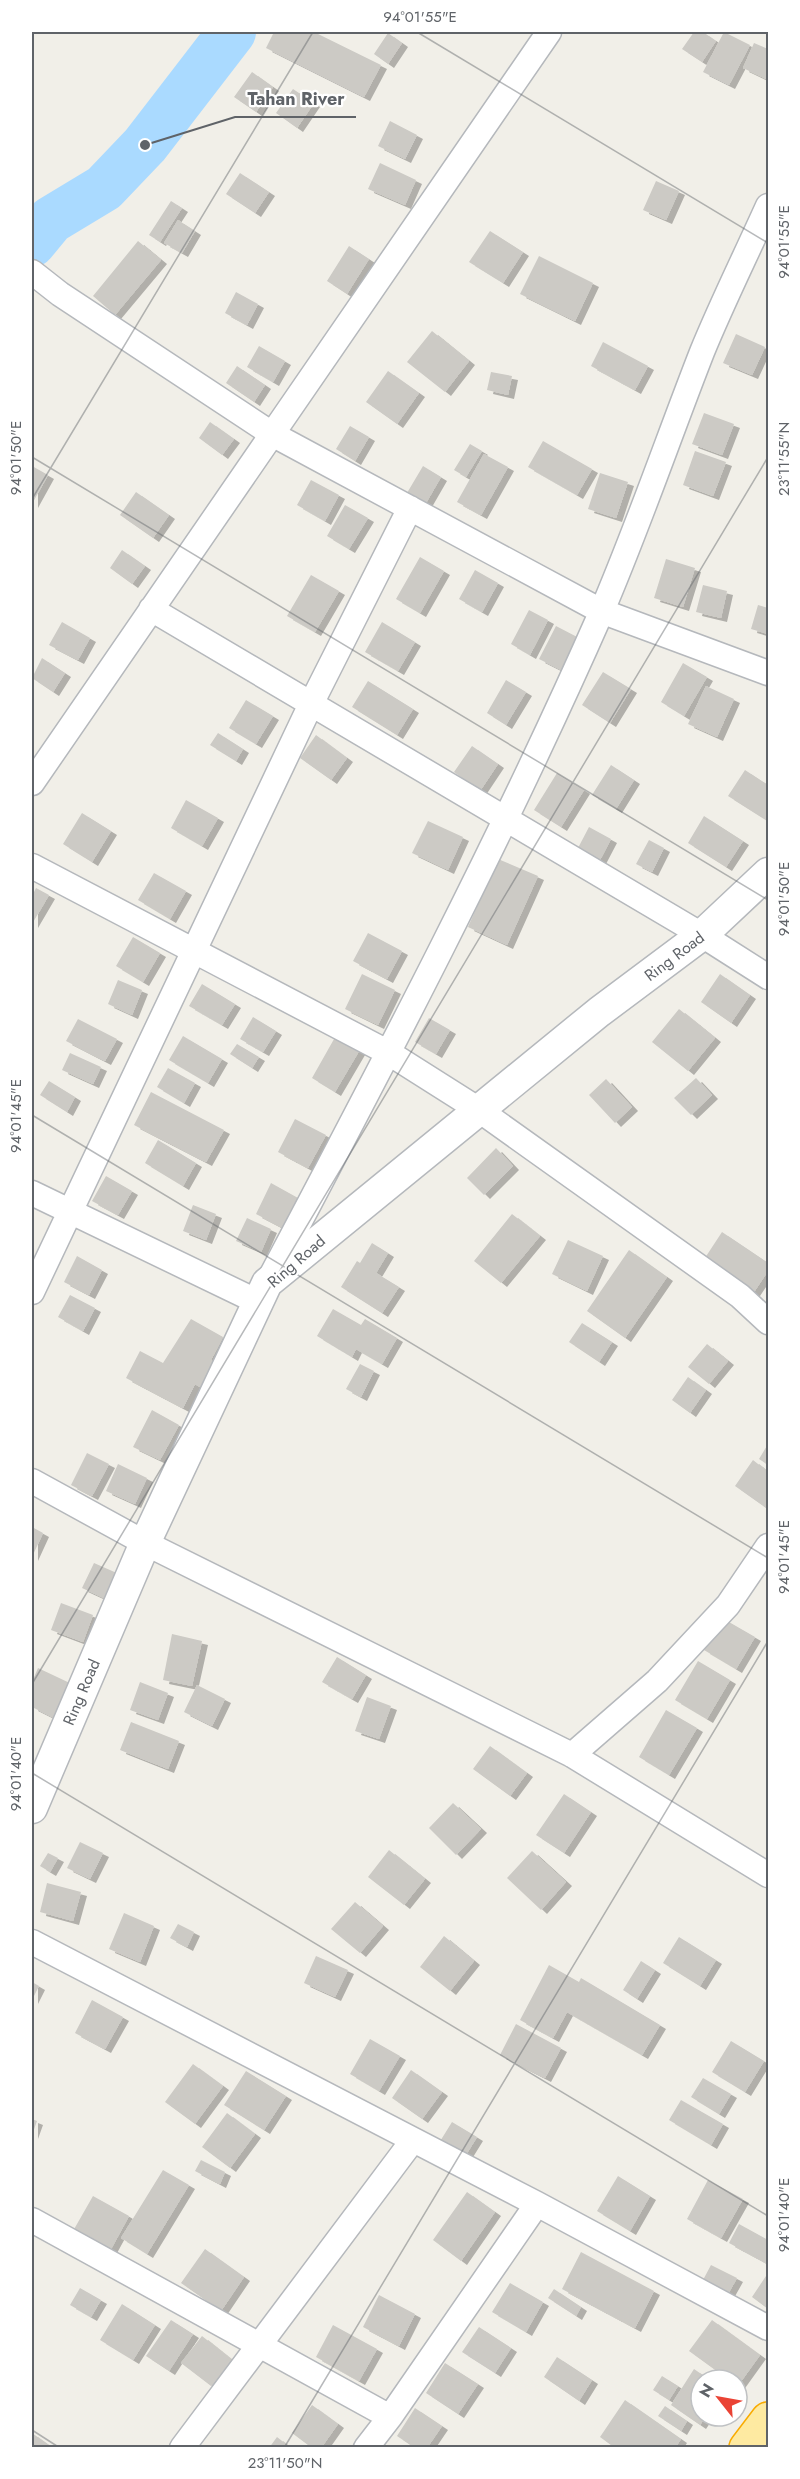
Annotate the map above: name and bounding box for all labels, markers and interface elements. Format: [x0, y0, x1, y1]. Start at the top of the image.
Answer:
text: 94°01'55"E [383, 6, 457, 28]
callout: Tahan River [235, 81, 356, 117]
text: Tahan River [247, 86, 345, 112]
text: 94°01'55"E [773, 205, 795, 279]
text: 94°01'50"E [5, 421, 27, 495]
text: 23°11'55"N [773, 422, 795, 496]
text: 94°01'50"E [773, 862, 795, 936]
street label: Ring Road [639, 926, 709, 987]
text: 94°01'45"E [5, 1079, 27, 1153]
street label: Ring Road [262, 1230, 330, 1293]
text: 94°01'45"E [773, 1520, 795, 1594]
street label: Ring Road [57, 1656, 106, 1729]
text: 94°01'40"E [5, 1737, 27, 1811]
text: 94°01'40"E [773, 2178, 795, 2252]
north arrow [689, 2368, 749, 2428]
text: N [693, 2379, 720, 2402]
text: 23°11'50"N [248, 2452, 322, 2474]

